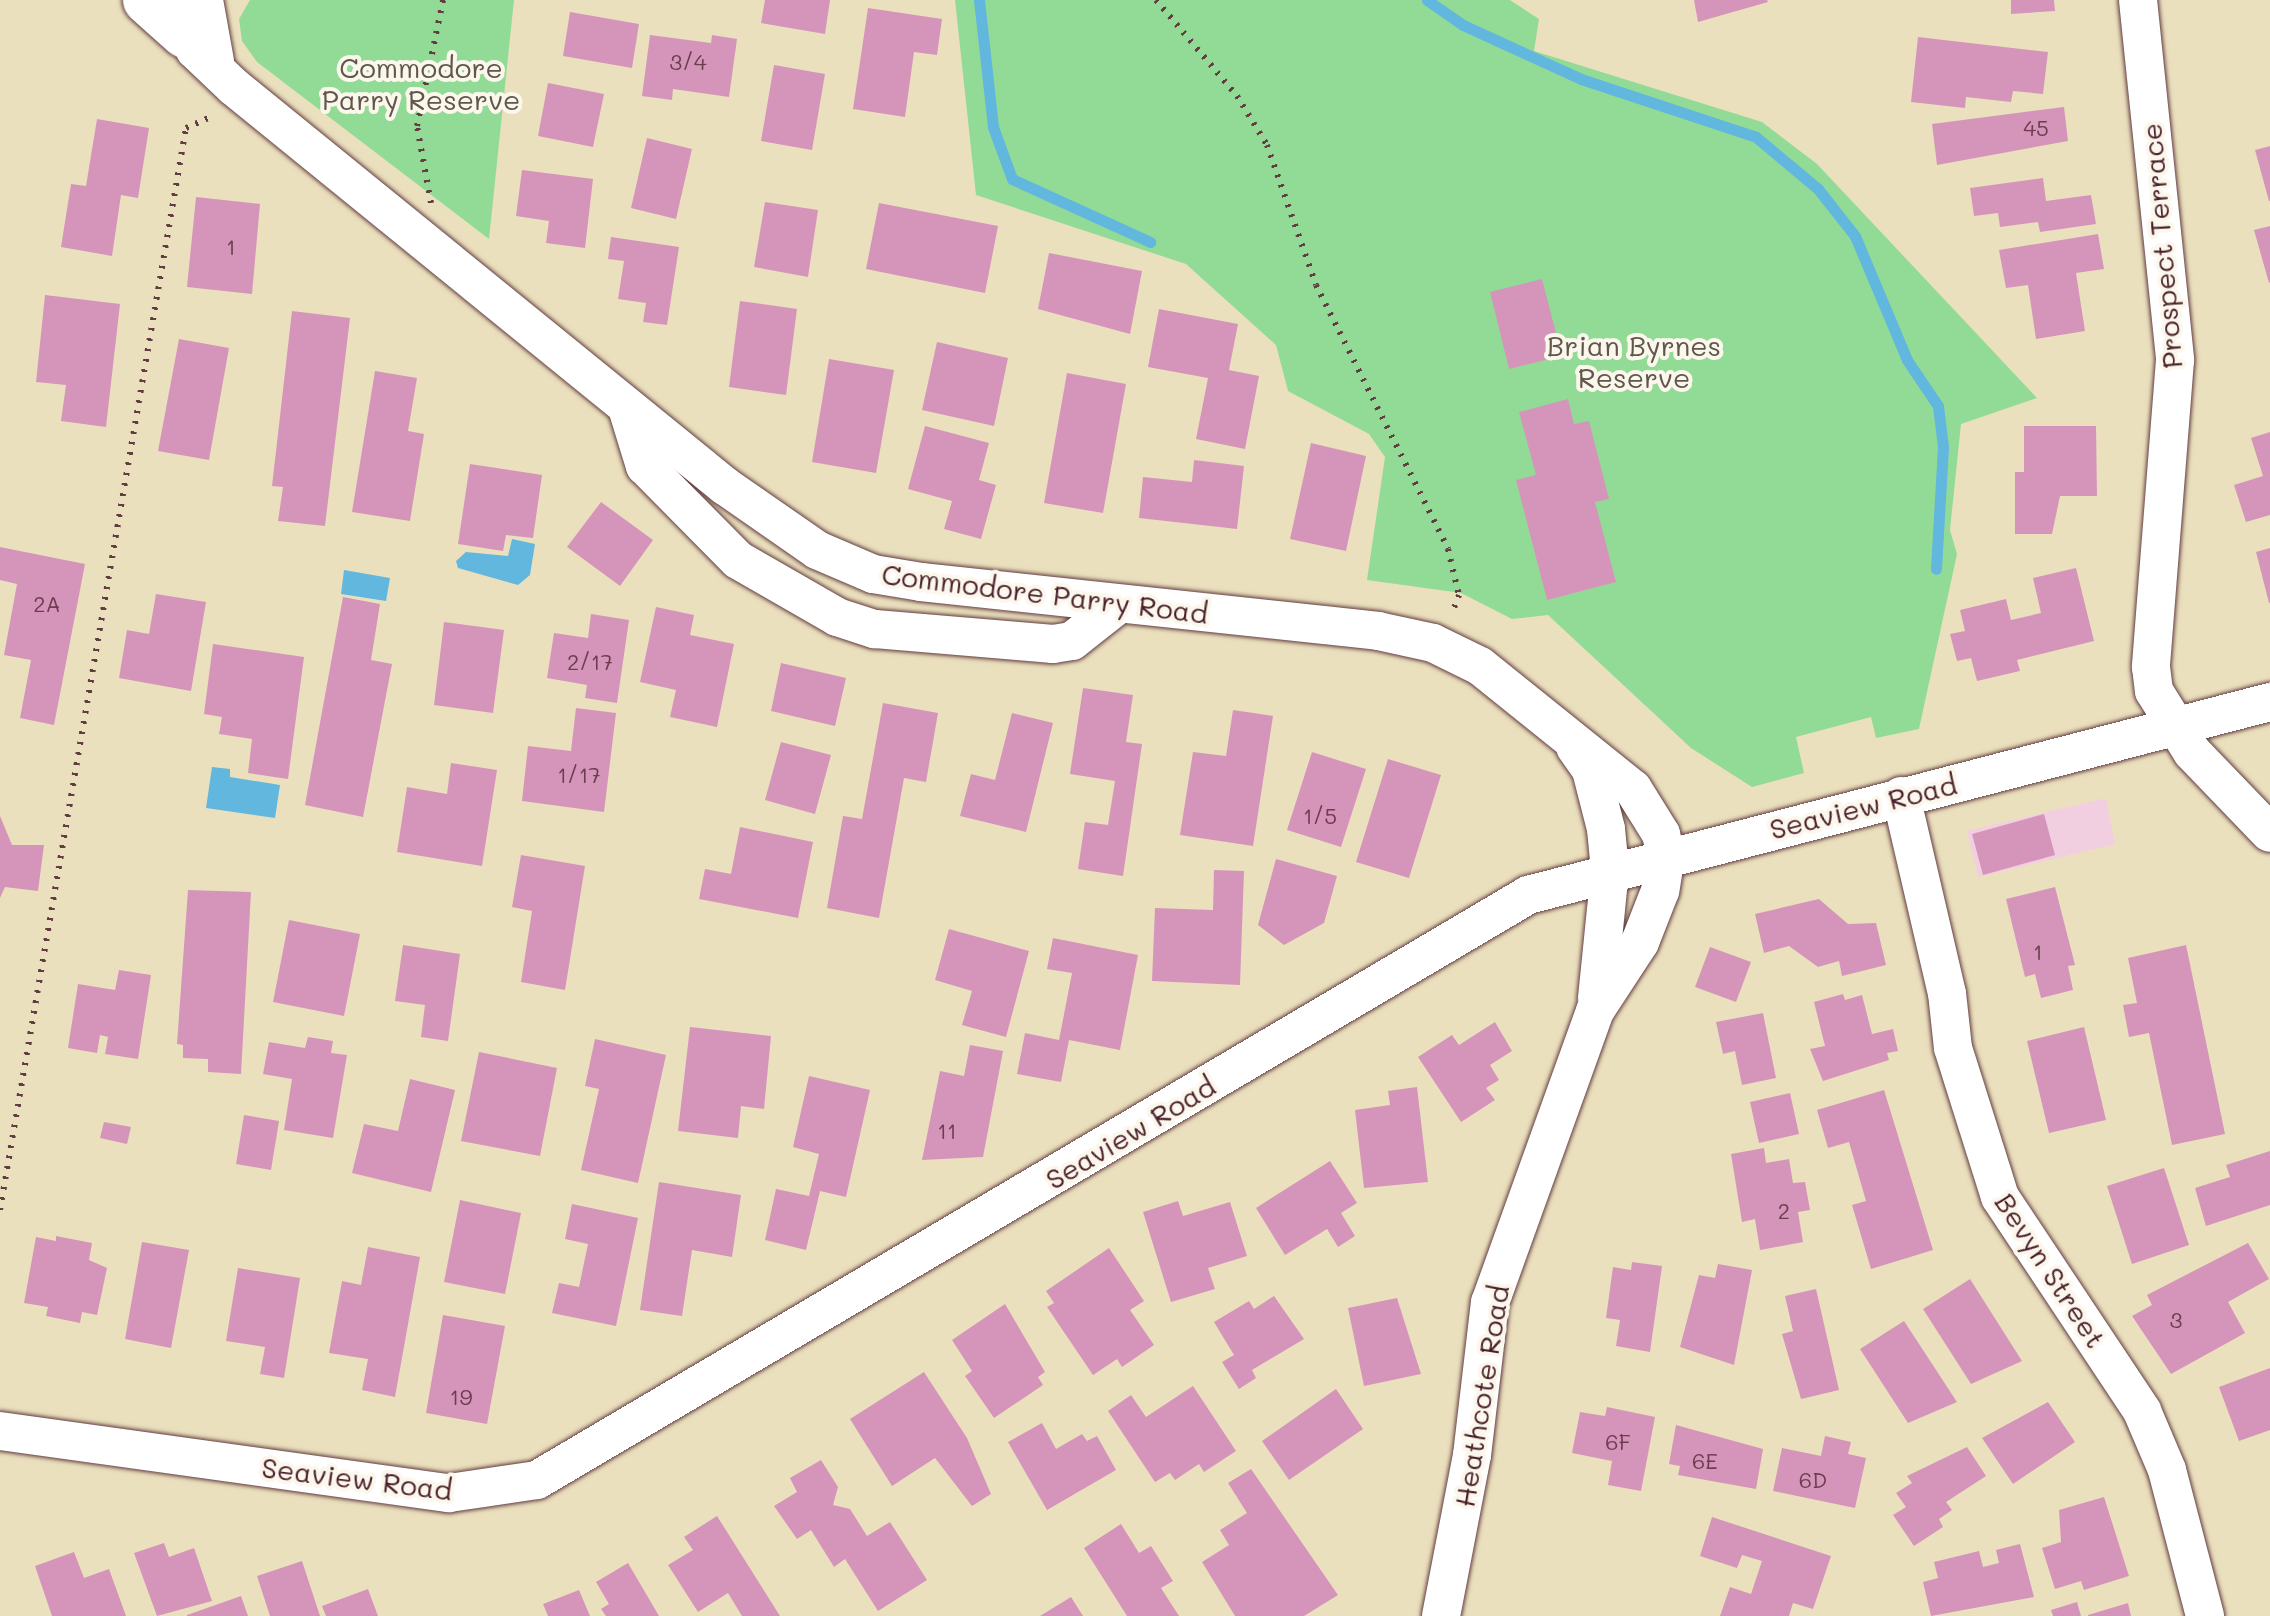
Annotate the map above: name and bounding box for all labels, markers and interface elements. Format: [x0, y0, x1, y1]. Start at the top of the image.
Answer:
house number: 3/4 [669, 49, 707, 75]
park label: Commodore Parry Reserve [322, 50, 520, 116]
house number: 45 [2023, 115, 2049, 141]
street label: Prospect Terrace [2134, 122, 2188, 370]
house number: 1 [226, 234, 236, 260]
park label: Brian Byrnes Reserve [1547, 328, 1721, 394]
street label: Commodore Parry Road [880, 556, 1210, 630]
house number: 2A [33, 591, 61, 617]
house number: 2/17 [567, 649, 613, 675]
house number: 1/17 [557, 762, 601, 788]
street label: Seaview Road [1766, 767, 1960, 845]
house number: 1/5 [1303, 803, 1337, 829]
house number: 1 [2033, 939, 2043, 965]
street label: Seaview Road [1039, 1068, 1221, 1196]
house number: 11 [937, 1118, 957, 1144]
street label: Bevyn Street [1989, 1186, 2113, 1354]
house number: 2 [1778, 1198, 1790, 1224]
street label: Heathcote Road [1447, 1283, 1515, 1509]
house number: 3 [2170, 1307, 2182, 1333]
house number: 19 [450, 1384, 472, 1410]
house number: 6F [1605, 1429, 1631, 1455]
house number: 6E [1692, 1448, 1718, 1474]
street label: Seaview Road [260, 1450, 454, 1506]
house number: 6D [1799, 1467, 1827, 1493]

